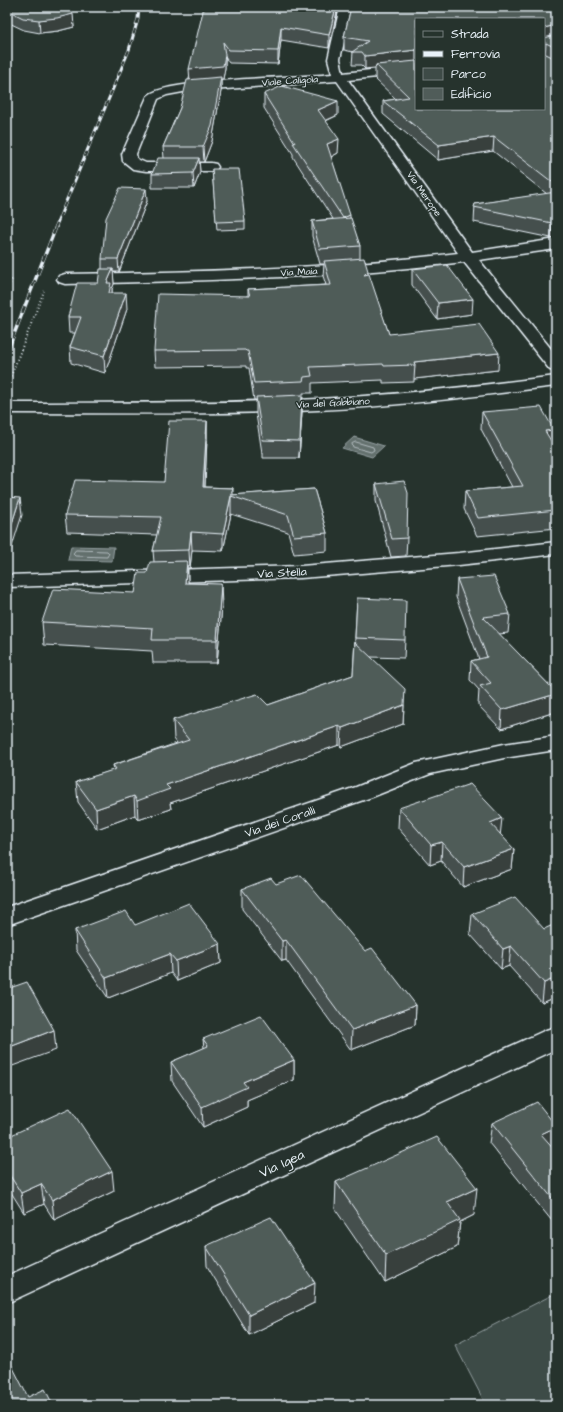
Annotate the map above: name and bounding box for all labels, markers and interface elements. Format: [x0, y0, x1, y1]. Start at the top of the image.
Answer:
legend [415, 18, 545, 110]
text: Strada [451, 26, 489, 43]
text: Ferrovia [451, 46, 500, 63]
text: Parco [451, 66, 486, 83]
street label: Viale Caligola [261, 72, 319, 91]
text: Edificio [451, 86, 491, 103]
street label: Via Merope [403, 168, 445, 220]
street label: Via Maia [280, 264, 318, 280]
street label: Via del Gabbiano [296, 394, 370, 412]
street label: Via Stella [257, 563, 307, 583]
street label: Via dei Coralli [243, 802, 317, 842]
street label: Via Igea [256, 1145, 308, 1183]

